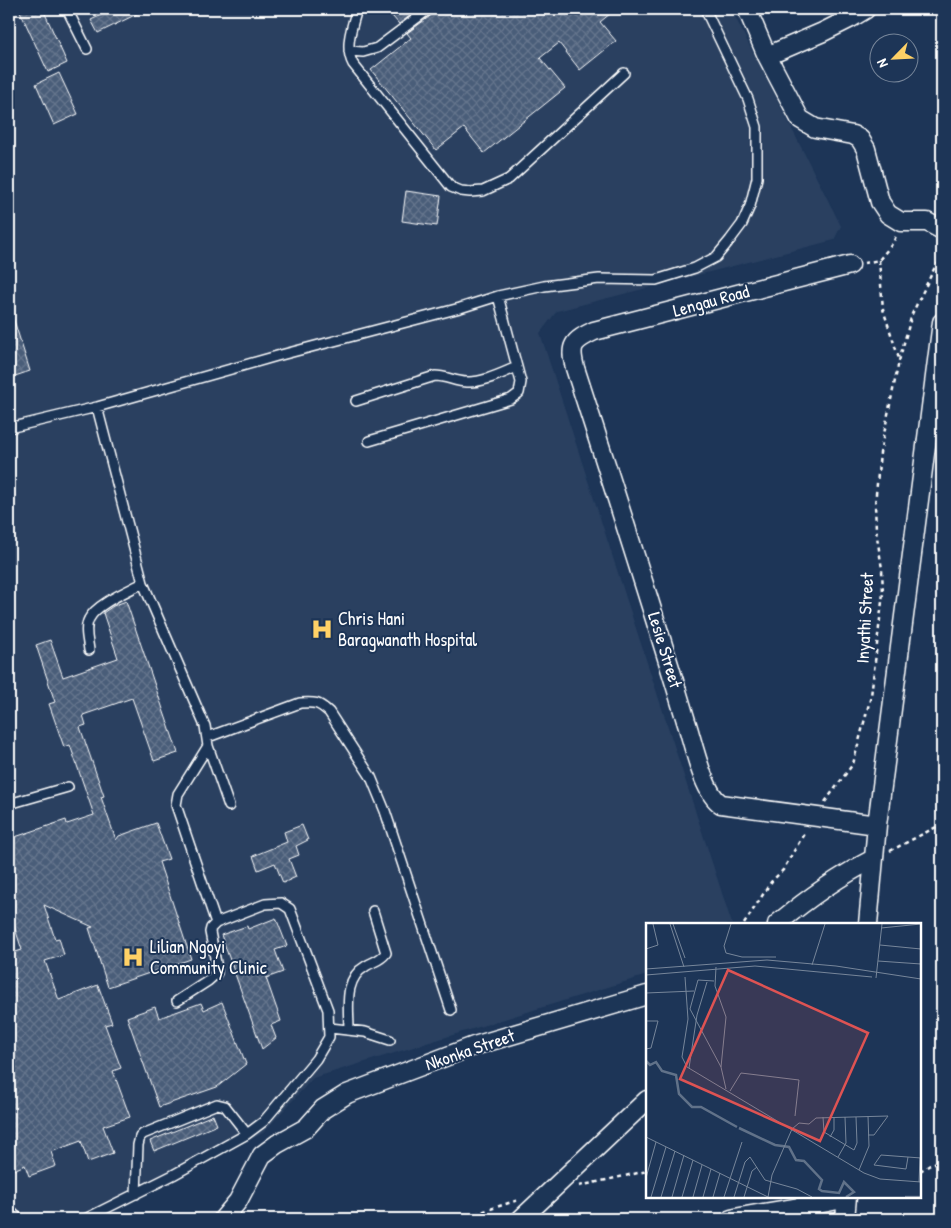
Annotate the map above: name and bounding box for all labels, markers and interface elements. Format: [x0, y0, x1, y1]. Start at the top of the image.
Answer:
north arrow [868, 32, 918, 82]
text: N [871, 56, 892, 71]
street label: Lengau Road [670, 278, 752, 323]
street label: Inyathi Street [850, 571, 879, 664]
place label: Chris Hani Baragwanath Hospital [338, 606, 477, 652]
street label: Lesie Street [642, 609, 689, 692]
hospital icon: Chris Hani Baragwanath Hospital [309, 616, 335, 642]
inset map [646, 923, 921, 1198]
place label: Lilian Ngoyi Community Clinic [150, 934, 267, 980]
hospital icon: Lilian Ngoyi Community Clinic [120, 944, 146, 970]
street label: Nkonka Street [422, 1022, 519, 1076]

